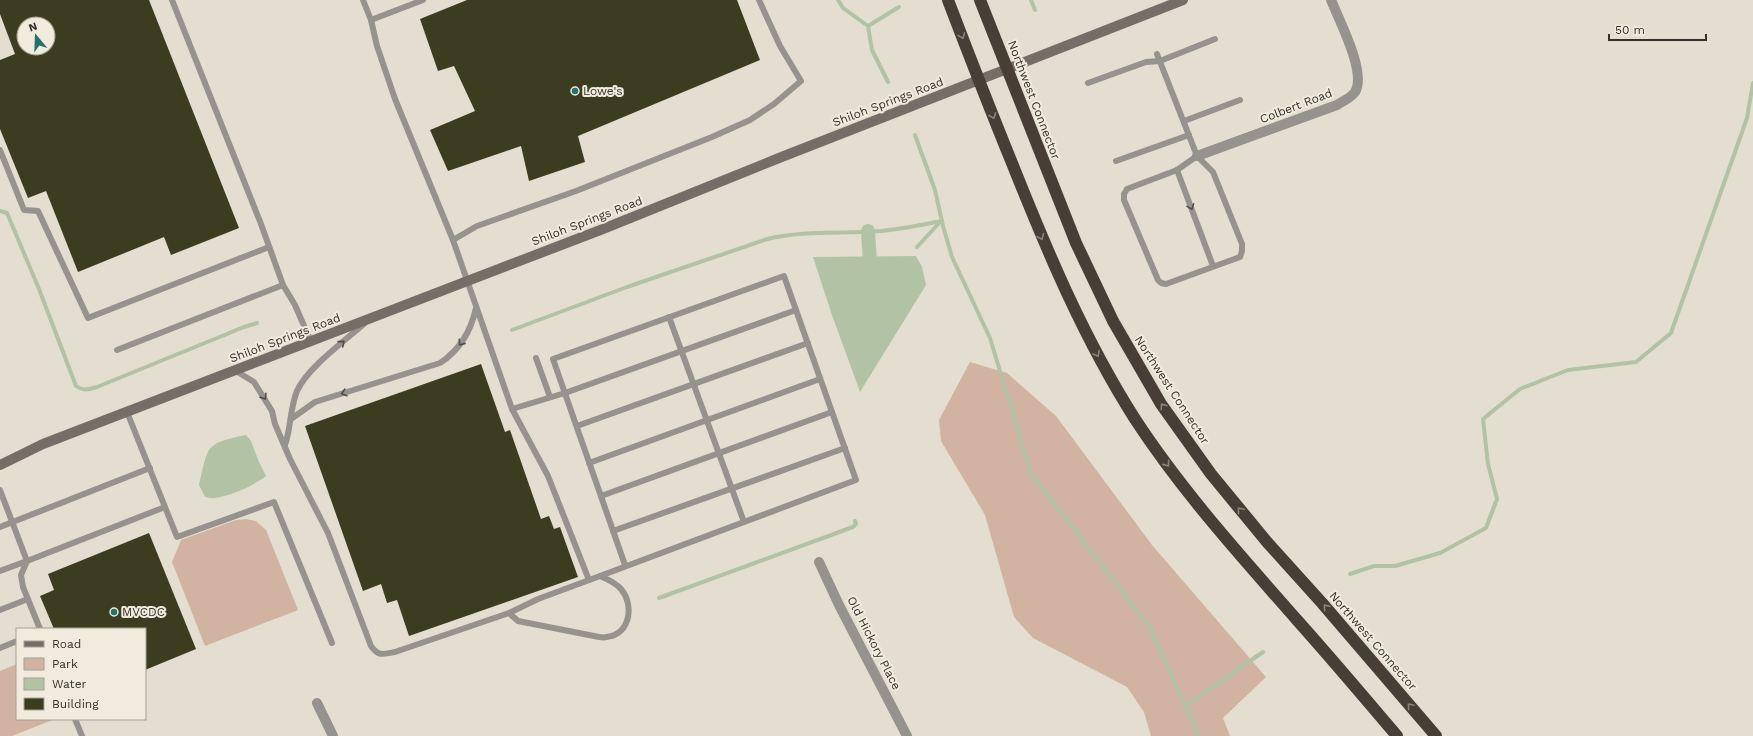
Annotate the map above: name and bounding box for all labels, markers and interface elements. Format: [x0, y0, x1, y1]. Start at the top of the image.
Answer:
north arrow [16, 16, 56, 56]
scale bar [1609, 16, 1706, 42]
text: N [27, 20, 39, 34]
text: 50 m [1615, 23, 1645, 37]
one-way arrow [958, 33, 966, 40]
street label: Northwest Connector [1005, 39, 1063, 161]
street label: Shiloh Springs Road [831, 74, 945, 130]
place label: Lowe's [583, 84, 623, 98]
marker: Lowe's [570, 86, 580, 96]
street label: Colbert Road [1258, 86, 1334, 126]
one-way arrow [989, 112, 997, 119]
street label: Shiloh Springs Road [530, 193, 644, 249]
one-way arrow [1186, 203, 1194, 210]
one-way arrow [1037, 233, 1045, 240]
street label: Shiloh Springs Road [228, 310, 342, 366]
street label: Northwest Connector [1132, 333, 1212, 447]
one-way arrow [458, 339, 466, 346]
one-way arrow [338, 341, 345, 348]
one-way arrow [1093, 350, 1100, 357]
one-way arrow [341, 388, 348, 397]
one-way arrow [259, 393, 267, 400]
one-way arrow [1160, 403, 1167, 410]
one-way arrow [1162, 459, 1169, 466]
one-way arrow [1238, 507, 1245, 514]
street label: Northwest Connector [1326, 589, 1420, 693]
street label: Old Hickory Place [844, 594, 904, 692]
place label: MVCDC [122, 605, 165, 619]
one-way arrow [1323, 605, 1330, 612]
marker: MVCDC [109, 607, 119, 617]
legend [16, 628, 146, 720]
text: Road [52, 637, 81, 651]
text: Park [52, 657, 78, 671]
text: Water [52, 677, 87, 691]
text: Building [52, 697, 99, 711]
one-way arrow [1408, 704, 1415, 711]

